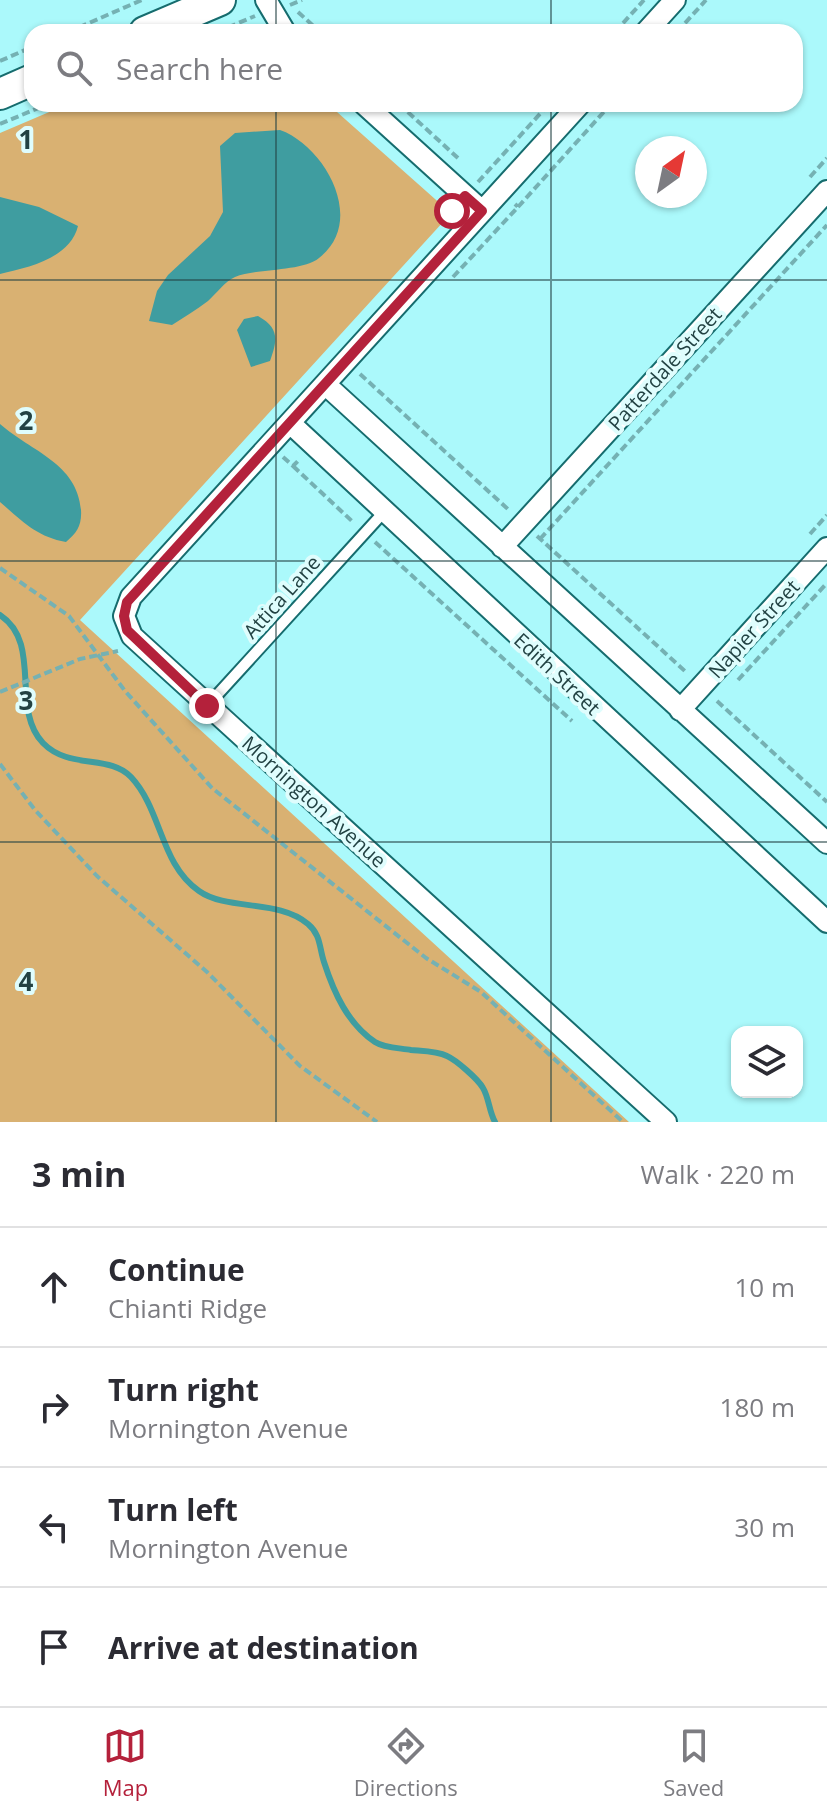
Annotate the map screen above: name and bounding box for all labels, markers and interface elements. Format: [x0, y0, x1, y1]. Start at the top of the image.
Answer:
search box [24, 24, 803, 112]
icon: search [52, 46, 96, 90]
text: Search here [116, 48, 283, 89]
text: 1 [19, 121, 33, 157]
north arrow [635, 136, 707, 208]
route start [434, 193, 470, 229]
street label: Patterdale Street [602, 301, 727, 436]
text: 2 [19, 402, 34, 438]
street label: Attica Lane [237, 549, 326, 644]
street label: Napier Street [702, 574, 805, 684]
street label: Edith Street [508, 627, 606, 721]
text: 3 [19, 682, 33, 718]
route end [189, 688, 225, 724]
street label: Mornington Avenue [237, 730, 392, 874]
text: 4 [19, 963, 34, 999]
map controls [731, 1026, 803, 1098]
button: layers [731, 1026, 803, 1098]
text: 3 min [32, 1151, 126, 1197]
text: Walk · 220 m [641, 1156, 795, 1192]
text: Continue [108, 1249, 245, 1290]
icon: ahead [32, 1265, 76, 1309]
text: 10 m [734, 1269, 795, 1305]
text: Chianti Ridge [108, 1290, 267, 1326]
text: Turn right [108, 1369, 259, 1410]
icon: right [32, 1385, 76, 1429]
text: 180 m [720, 1389, 795, 1425]
text: Mornington Avenue [108, 1410, 348, 1446]
text: Turn left [108, 1489, 238, 1530]
icon: left [32, 1505, 76, 1549]
text: 30 m [734, 1509, 795, 1545]
text: Mornington Avenue [108, 1530, 348, 1566]
icon: arrive [32, 1625, 76, 1669]
text: Arrive at destination [108, 1627, 419, 1668]
tab: Map [103, 1724, 148, 1802]
tab: Directions [354, 1724, 458, 1802]
tab: Saved [663, 1724, 724, 1802]

